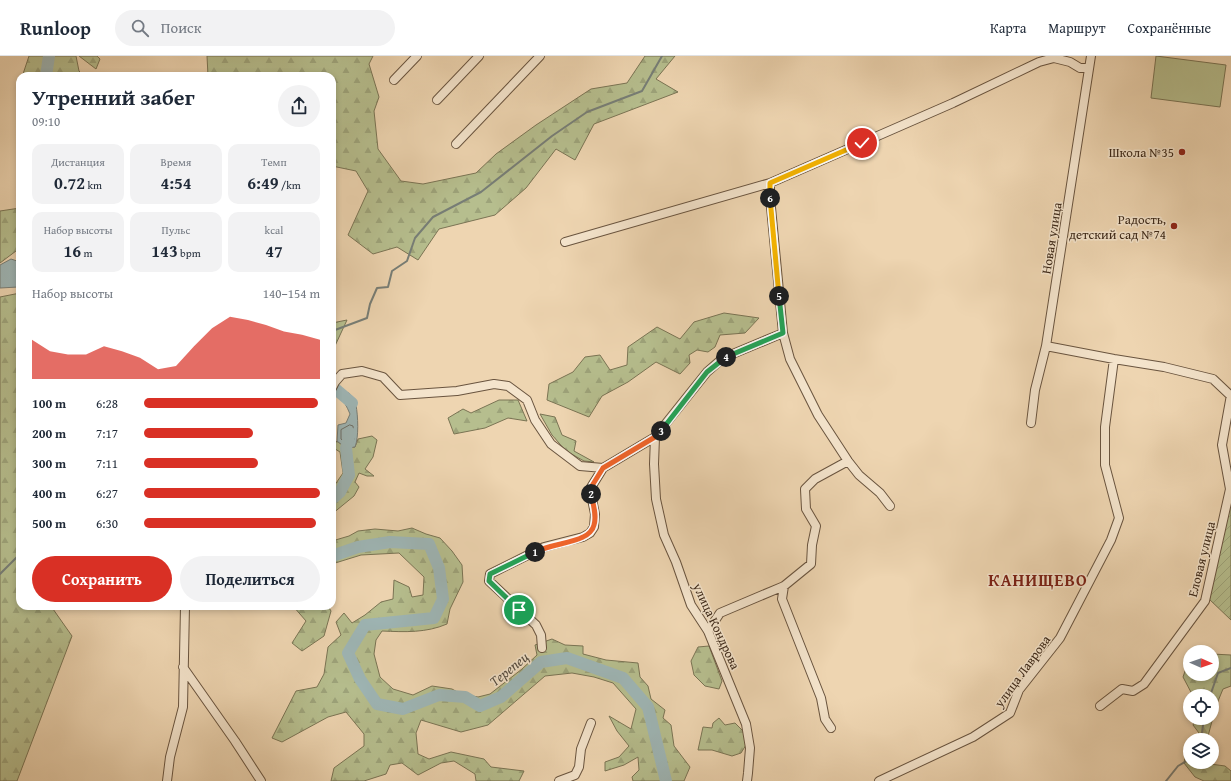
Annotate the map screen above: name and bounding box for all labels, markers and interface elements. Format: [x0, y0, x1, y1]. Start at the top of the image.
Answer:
search box [115, 10, 395, 46]
text: Runloop [20, 14, 91, 42]
icon: search [129, 17, 151, 39]
text: Поиск [161, 17, 202, 38]
text: Карта [990, 18, 1026, 38]
text: Маршрут [1048, 18, 1106, 38]
text: Сохранённые [1128, 18, 1211, 38]
text: Утренний забег [32, 81, 195, 113]
button: share [278, 85, 320, 127]
text: 09:10 [32, 112, 60, 131]
pin [845, 126, 879, 160]
icon: check [851, 132, 873, 154]
place label: Школа №35 [1109, 143, 1174, 162]
marker: Школа №35 [1177, 147, 1187, 157]
text: Дистанция [51, 154, 105, 170]
text: Время [161, 154, 191, 170]
text: Темп [261, 154, 287, 170]
text: 0.72 [54, 170, 85, 195]
text: 4:54 [160, 170, 192, 195]
text: 6:49 [247, 170, 279, 195]
text: km [85, 177, 102, 193]
text: /km [279, 177, 301, 193]
pin: 6 [760, 188, 780, 208]
text: 6 [767, 190, 773, 206]
street label: Новая улица [1036, 200, 1067, 275]
place label: Радость, детский сад №74 [1069, 210, 1166, 244]
marker: Радость, детский сад №74 [1169, 221, 1179, 231]
text: Набор высоты [44, 222, 112, 238]
text: Пульс [162, 222, 190, 238]
text: kcal [265, 222, 283, 238]
text: 16 [63, 238, 81, 263]
text: 143 [151, 238, 178, 263]
text: 47 [265, 238, 283, 263]
text: m [81, 245, 93, 261]
text: bpm [178, 245, 201, 261]
text: Набор высоты [32, 284, 113, 303]
text: 140–154 m [263, 284, 320, 303]
pin: 5 [769, 286, 789, 306]
text: 5 [776, 288, 782, 304]
pin: 4 [716, 347, 736, 367]
text: 4 [723, 349, 729, 365]
text: 100 m [32, 394, 66, 413]
text: 6:28 [96, 394, 118, 413]
pin: 3 [651, 421, 671, 441]
text: 3 [658, 423, 664, 439]
text: 200 m [32, 424, 66, 443]
text: 7:17 [96, 424, 118, 443]
text: 300 m [32, 454, 66, 473]
text: 7:11 [96, 454, 118, 473]
text: 400 m [32, 484, 66, 503]
text: 6:27 [96, 484, 118, 503]
pin: 2 [581, 484, 601, 504]
text: 2 [588, 486, 594, 502]
text: 500 m [32, 514, 66, 533]
text: 6:30 [96, 514, 118, 533]
street label: Еловая улица [1183, 518, 1220, 599]
pin: 1 [525, 542, 545, 562]
text: 1 [532, 544, 538, 560]
button: Сохранить [32, 556, 172, 602]
button: Поделиться [180, 556, 320, 602]
district label: КАНИЩЕВО [988, 567, 1088, 592]
street label: улица Кондрова [688, 579, 745, 673]
pin [502, 593, 536, 627]
icon: arrive [508, 599, 530, 621]
street label: улица Лаврова [989, 631, 1056, 712]
north arrow [1183, 645, 1219, 681]
map controls [1183, 645, 1219, 769]
water label: Терепец [485, 647, 533, 691]
button: locate [1183, 689, 1219, 725]
button: layers [1183, 733, 1219, 769]

